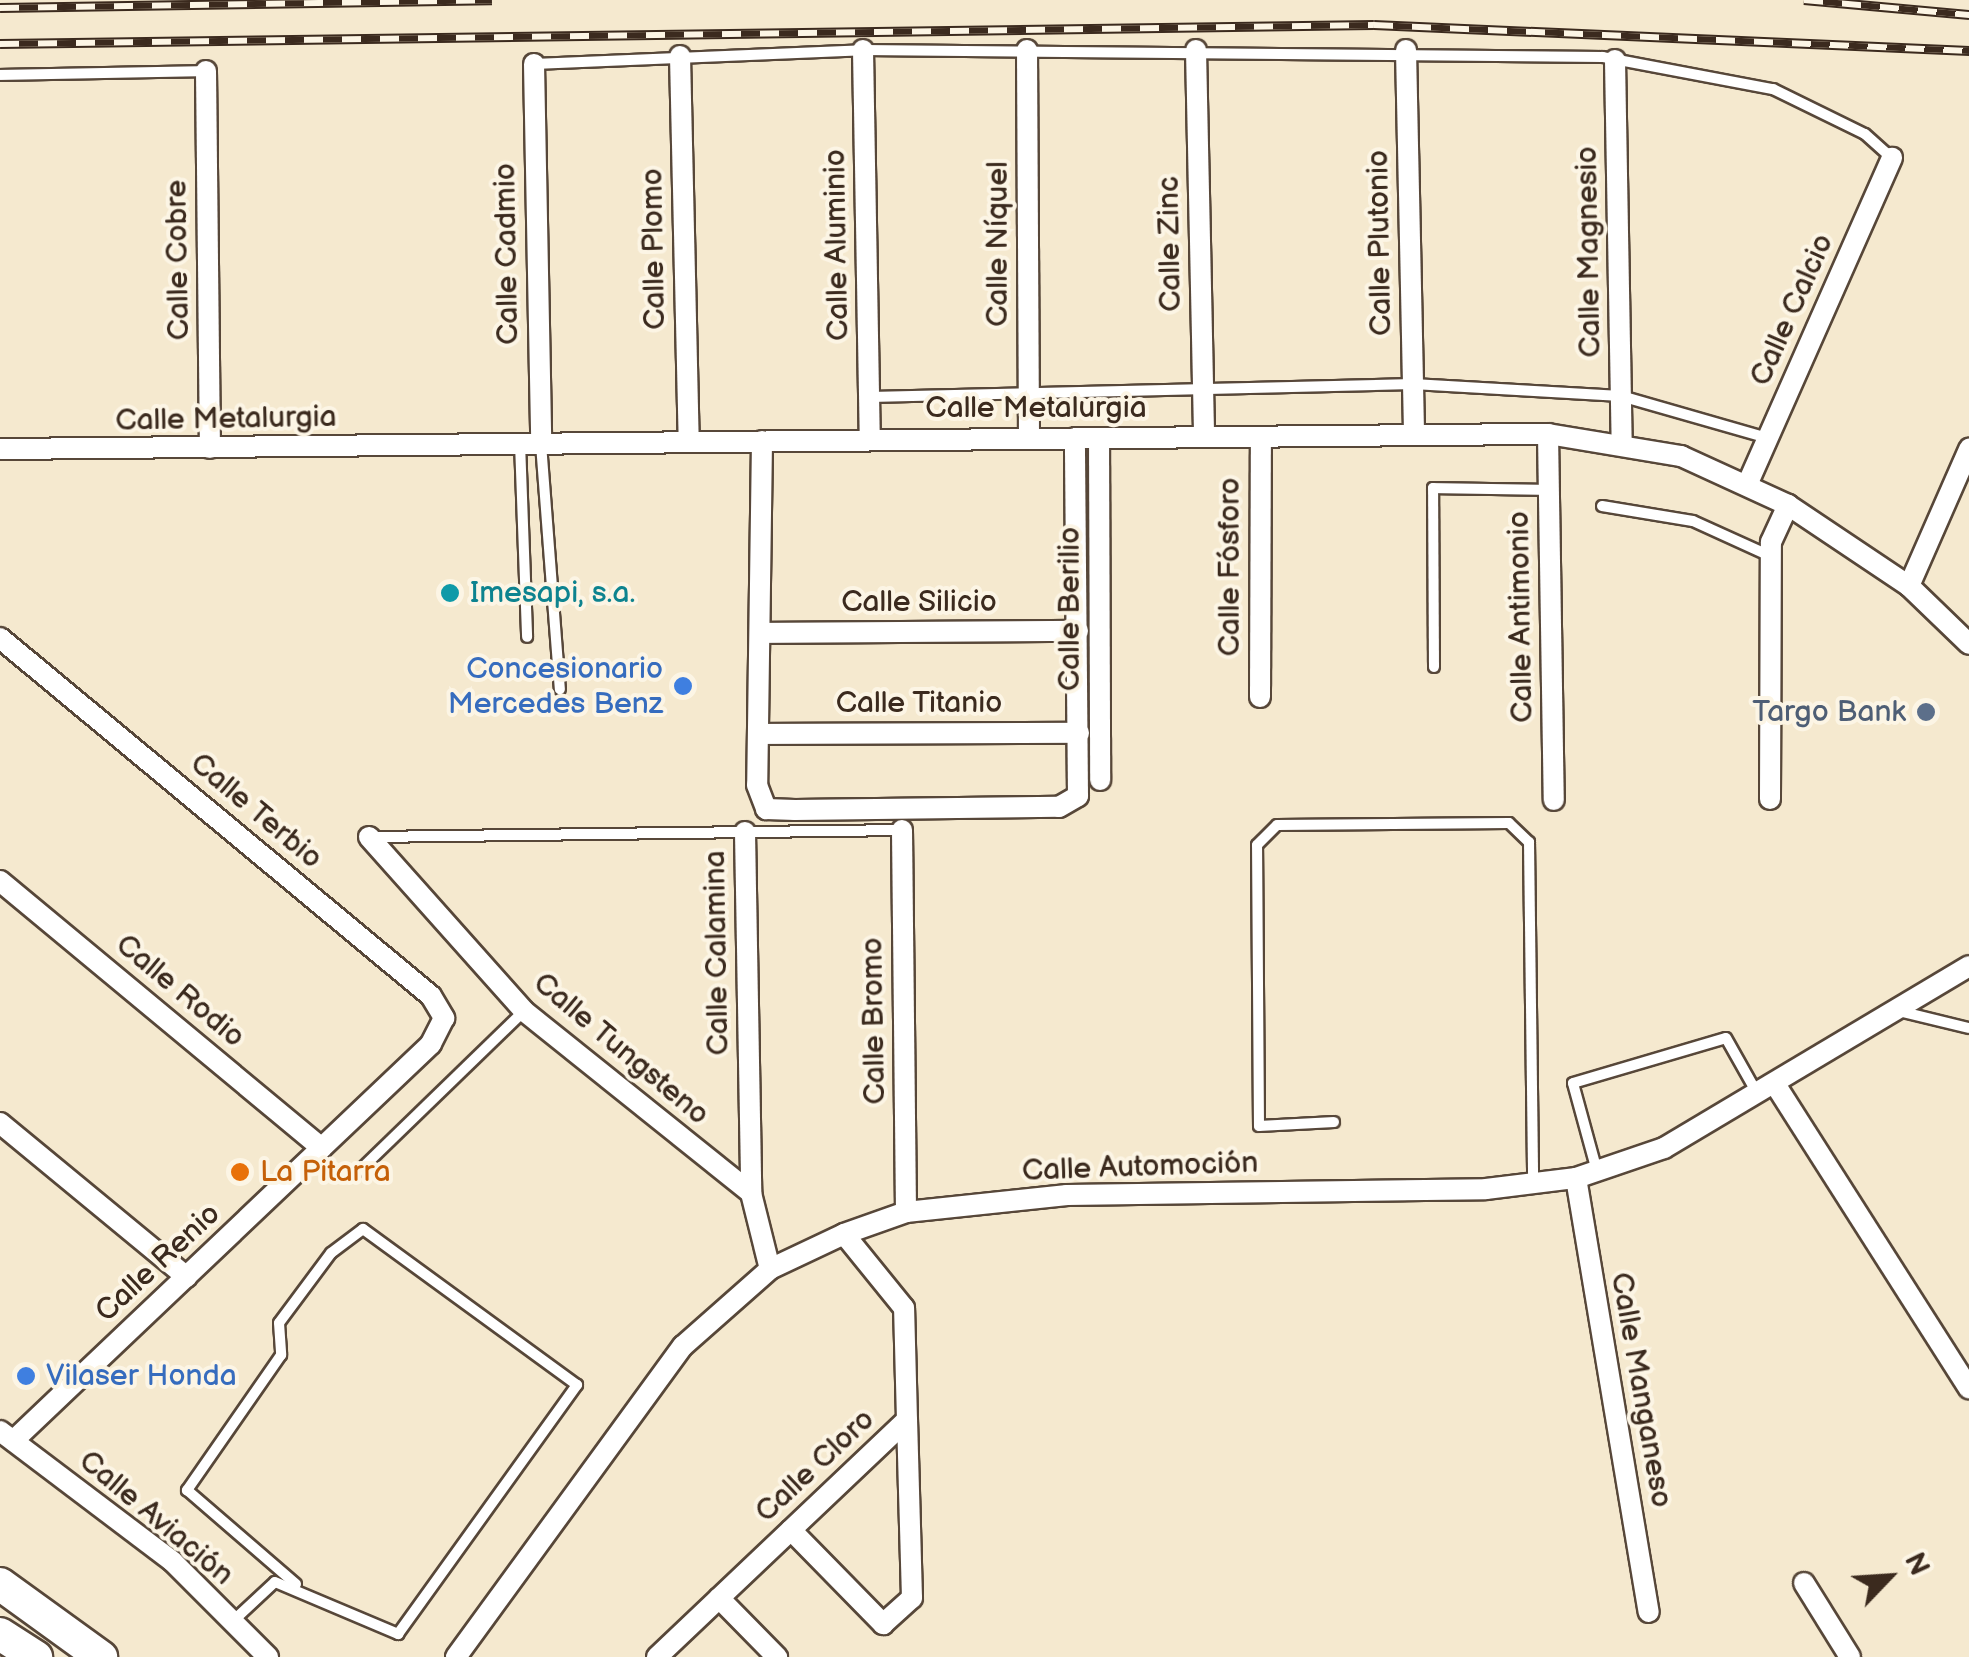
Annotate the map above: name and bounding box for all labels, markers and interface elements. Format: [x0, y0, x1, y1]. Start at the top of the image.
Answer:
street label: Calle Magnesio [1569, 146, 1609, 358]
street label: Calle Aluminio [817, 149, 857, 341]
street label: Calle Plutonio [1360, 150, 1400, 336]
street label: Calle Níquel [980, 161, 1016, 327]
street label: Calle Cadmio [487, 163, 527, 345]
street label: Calle Plomo [635, 168, 673, 330]
street label: Calle Zinc [1151, 176, 1189, 312]
street label: Calle Cobre [159, 179, 197, 341]
street label: Calle Calcio [1743, 229, 1841, 391]
street label: Calle Metalurgia [925, 390, 1147, 426]
street label: Calle Metalurgia [115, 399, 337, 439]
street label: Calle Fósforo [1212, 478, 1248, 656]
street label: Calle Antimonio [1501, 511, 1541, 723]
street label: Calle Berilio [1052, 527, 1088, 691]
place label: Imesapi, s.a. [470, 575, 635, 611]
marker: Imesapi, s.a. [439, 582, 461, 604]
street label: Calle Silicio [841, 584, 997, 620]
place label: Concesionario Mercedes Benz [448, 651, 663, 722]
marker: Concesionario Mercedes Benz [672, 675, 694, 697]
street label: Calle Titanio [835, 685, 1003, 721]
place label: Targo Bank [1752, 694, 1906, 730]
marker: Targo Bank [1915, 701, 1937, 723]
street label: Calle Terbio [182, 745, 330, 877]
street label: Calle Calamina [697, 850, 737, 1056]
street label: Calle Rodio [108, 927, 252, 1055]
street label: Calle Bromo [855, 937, 893, 1105]
street label: Calle Tungsteno [526, 965, 716, 1133]
street label: Calle Automoción [1021, 1145, 1259, 1189]
place label: La Pitarra [260, 1154, 391, 1190]
marker: La Pitarra [229, 1161, 251, 1183]
street label: Calle Renio [88, 1196, 228, 1330]
street label: Calle Manganeso [1603, 1270, 1679, 1510]
place label: Vilaser Honda [46, 1358, 237, 1394]
marker: Vilaser Honda [15, 1365, 37, 1387]
street label: Calle Cloro [748, 1402, 882, 1530]
street label: Calle Aviación [72, 1443, 240, 1593]
north arrow [1839, 1527, 1939, 1627]
text: N [1897, 1548, 1936, 1581]

